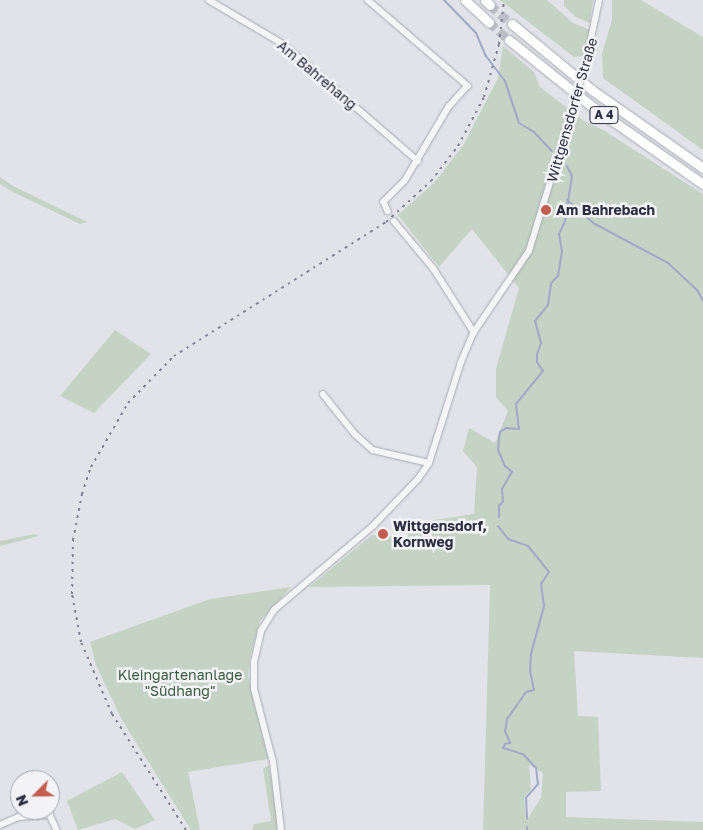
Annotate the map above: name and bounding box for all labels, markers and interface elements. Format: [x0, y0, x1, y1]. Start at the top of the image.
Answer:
street label: Wittgensdorfer Straße [543, 36, 601, 184]
street label: Am Bahrehang [274, 37, 360, 113]
road number: A 4 [589, 106, 619, 124]
place label: Am Bahrebach [556, 202, 655, 218]
marker: Am Bahrebach [540, 204, 552, 216]
place label: Wittgensdorf, Kornweg [393, 518, 487, 550]
marker: Wittgensdorf, Kornweg [377, 528, 389, 540]
park label: Kleingartenanlage "Südhang" [118, 667, 242, 700]
north arrow [10, 770, 60, 820]
text: N [12, 792, 32, 809]

